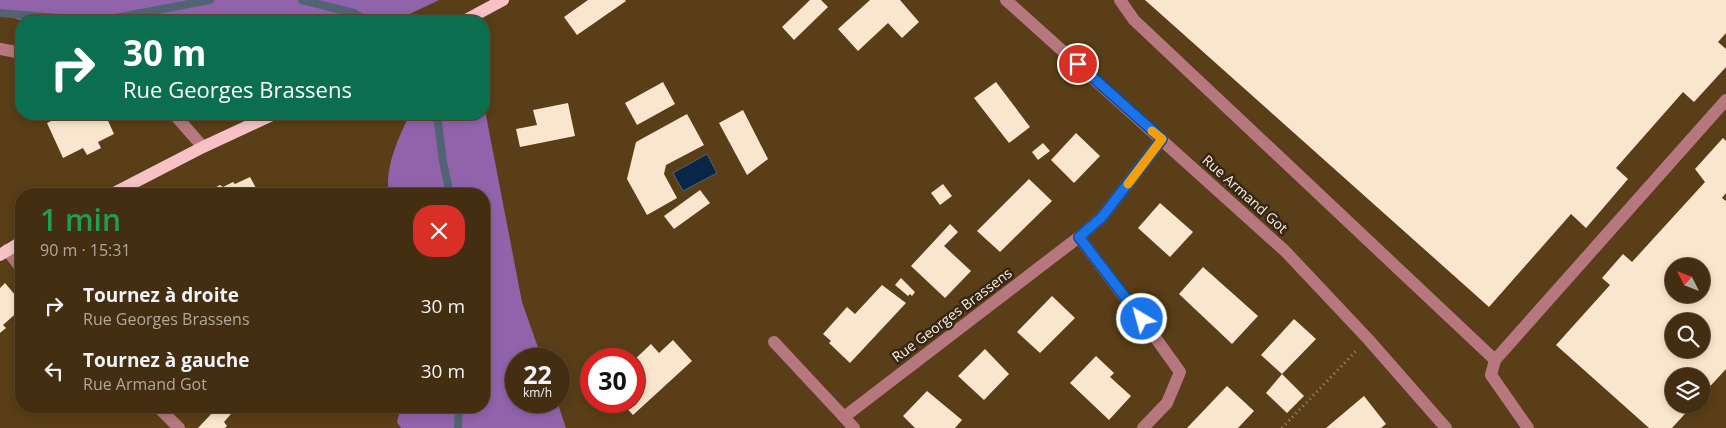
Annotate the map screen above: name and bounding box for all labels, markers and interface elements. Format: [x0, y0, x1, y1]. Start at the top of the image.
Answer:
text: 30 m [123, 29, 206, 76]
icon: right [40, 35, 105, 100]
pin [1057, 43, 1099, 85]
icon: arrive [1064, 50, 1092, 78]
text: Rue Georges Brassens [123, 74, 352, 104]
street label: Rue Armand Got [1199, 150, 1292, 237]
text: 1 min [40, 199, 121, 240]
button: close [413, 205, 465, 257]
text: 90 m · 15:31 [40, 239, 131, 261]
north arrow [1665, 258, 1710, 302]
map controls [1665, 258, 1710, 413]
street label: Rue Georges Brassens [888, 263, 1016, 366]
text: Tournez à droite [83, 282, 239, 308]
icon: right [40, 292, 68, 320]
position arrow [1115, 292, 1167, 344]
text: 30 m [421, 293, 465, 319]
text: Rue Georges Brassens [83, 308, 250, 330]
button: search [1665, 313, 1710, 358]
text: Tournez à gauche [83, 347, 249, 373]
speed limit sign: 30 [580, 348, 645, 413]
icon: left [40, 357, 68, 385]
text: 22 [523, 357, 552, 391]
text: 30 m [421, 358, 465, 384]
button: layers [1665, 368, 1710, 413]
text: Rue Armand Got [83, 373, 207, 395]
text: km/h [523, 384, 552, 401]

